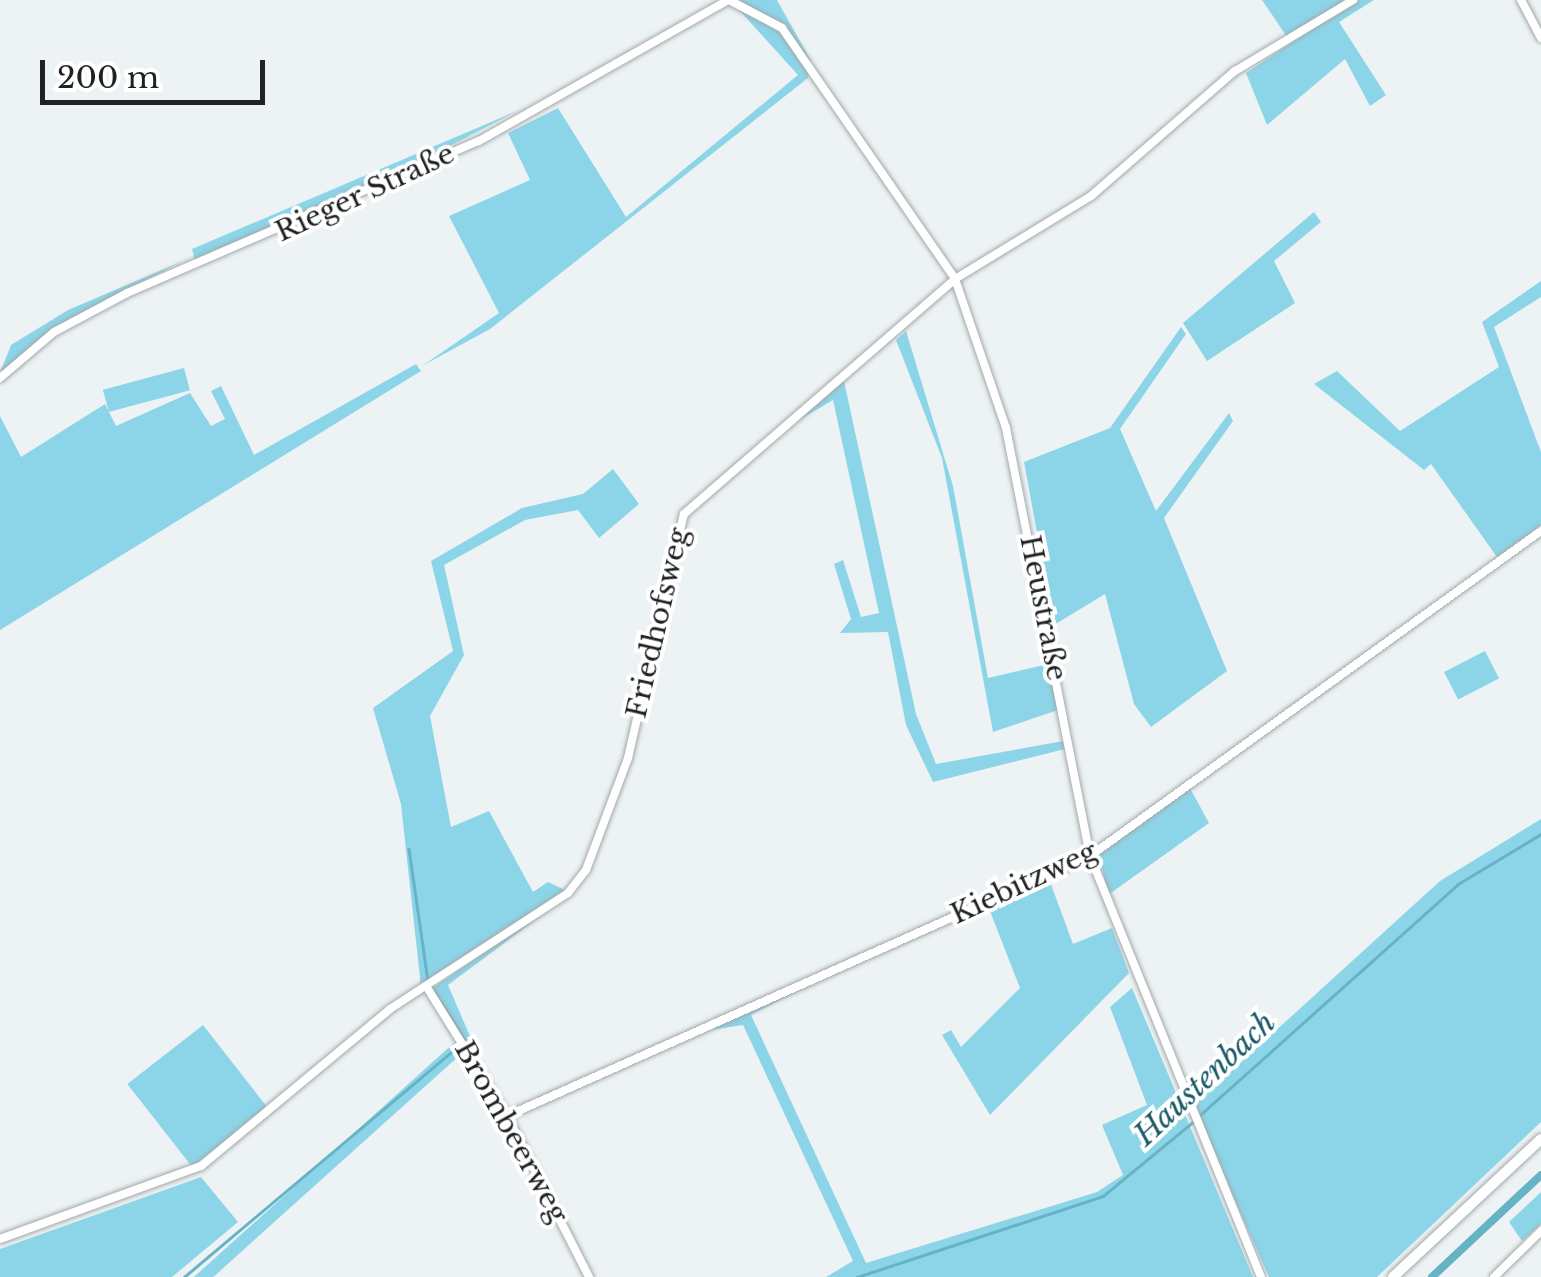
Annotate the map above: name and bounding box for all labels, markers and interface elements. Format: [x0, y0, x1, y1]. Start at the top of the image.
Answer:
scale bar [45, 40, 270, 102]
text: 200 m [57, 59, 159, 96]
street label: Rieger Straße [270, 137, 460, 249]
street label: Friedhofsweg [620, 525, 696, 721]
street label: Heustraße [1012, 532, 1074, 684]
street label: Kiebitzweg [945, 834, 1103, 932]
water label: Haustenbach [1127, 1005, 1283, 1153]
street label: Brombeerweg [447, 1035, 575, 1229]

